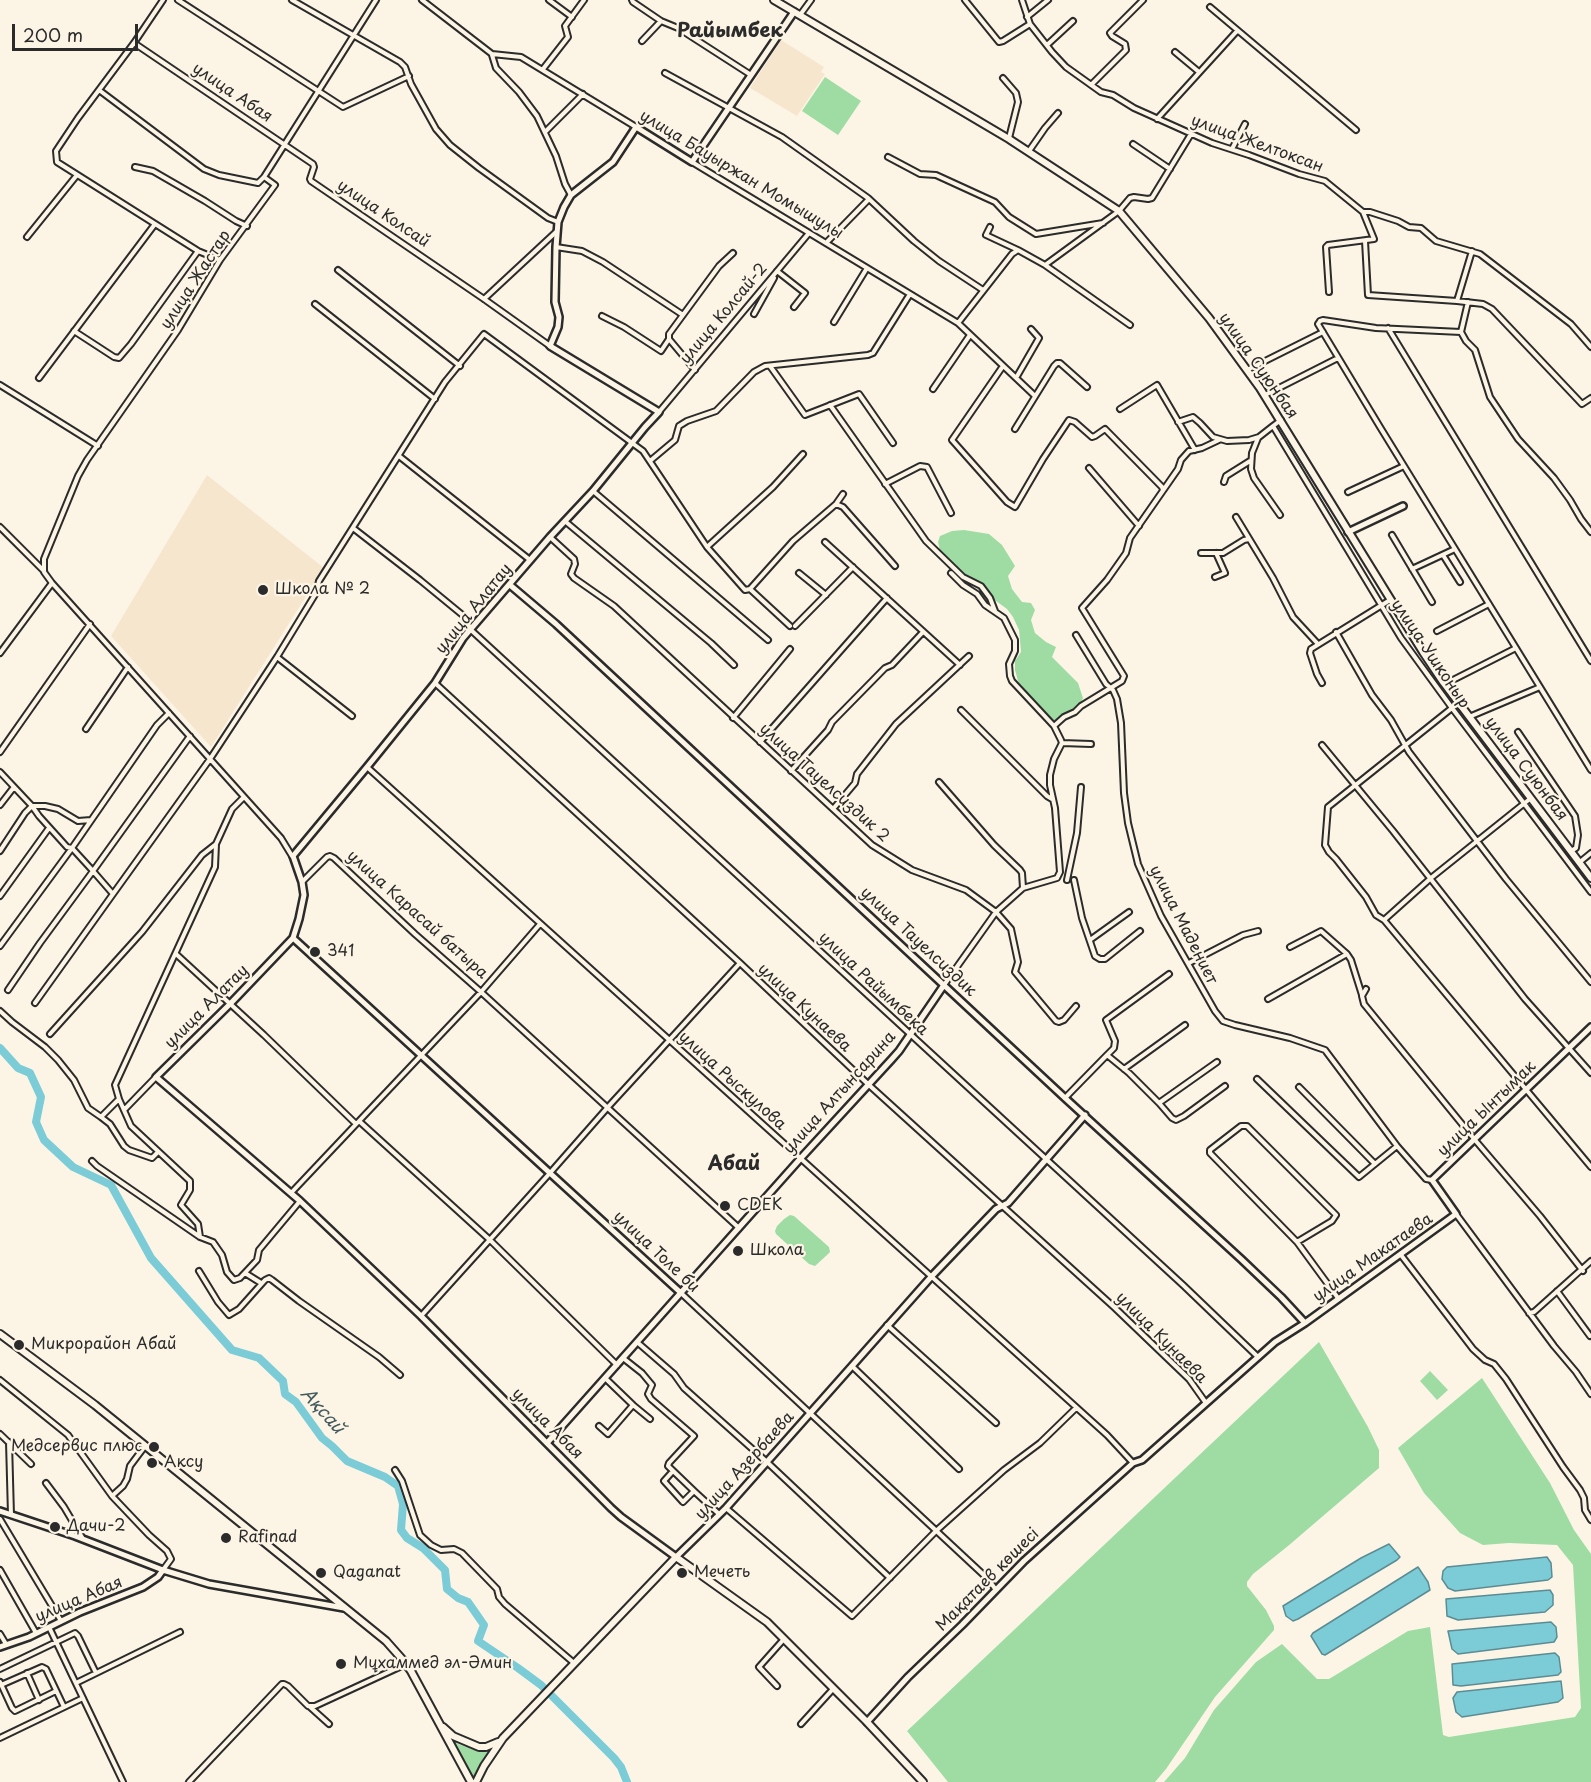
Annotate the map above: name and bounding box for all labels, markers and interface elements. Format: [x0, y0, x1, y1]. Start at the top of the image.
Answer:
scale bar [15, 12, 141, 50]
district label: Райымбек [677, 19, 783, 43]
text: 200 m [23, 21, 83, 48]
street label: улица Абая [188, 59, 276, 127]
street label: улица Бауыржан Момышулы [636, 106, 846, 244]
street label: улица Желтоксан [1188, 111, 1326, 177]
street label: улица Колсай [333, 176, 433, 252]
street label: улица Жастар [157, 227, 235, 333]
street label: улица Колсай-2 [676, 260, 772, 368]
street label: улица Суюнбая [1214, 309, 1302, 423]
street label: улица Алатау [432, 560, 516, 658]
place label: Школа № 2 [275, 580, 370, 600]
marker: Школа № 2 [256, 583, 270, 597]
street label: улица Ушконыр [1386, 596, 1474, 712]
street label: улица Суюнбая [1481, 713, 1571, 825]
street label: улица Тауелсиздик 2 [755, 720, 893, 846]
street label: улица Карасай батыра [343, 847, 491, 983]
street label: улица Мадениет [1145, 862, 1221, 988]
street label: улица Тауелсиздик [856, 883, 980, 1001]
street label: улица Райымбека [814, 928, 932, 1040]
place label: 341 [327, 942, 354, 962]
marker: 341 [308, 945, 322, 959]
street label: улица Кунаева [753, 960, 855, 1056]
street label: улица Алатау [161, 961, 253, 1053]
street label: улица Рыскулова [674, 1028, 790, 1134]
street label: улица Алтынсарина [780, 1028, 900, 1158]
street label: улица Ынтымак [1434, 1057, 1540, 1161]
district label: Абай [708, 1152, 760, 1176]
place label: CDEK [737, 1196, 783, 1216]
marker: CDEK [718, 1199, 732, 1213]
street label: улица Толе би [609, 1207, 703, 1297]
street label: улица Макатаева [1309, 1209, 1437, 1307]
place label: Школа [750, 1241, 804, 1261]
marker: Школа [731, 1244, 745, 1258]
street label: улица Кунаева [1111, 1288, 1211, 1388]
place label: Микрорайон Абай [31, 1335, 176, 1355]
marker: Микрорайон Абай [12, 1338, 26, 1352]
water label: Ақсай [296, 1383, 348, 1439]
street label: улица Абая [507, 1384, 587, 1464]
street label: улица Азербаева [691, 1408, 799, 1524]
place label: Медсервис плюс [11, 1437, 142, 1457]
marker: Медсервис плюс [147, 1440, 161, 1454]
place label: Аксу [164, 1453, 203, 1473]
marker: Аксу [145, 1456, 159, 1470]
place label: Дачи-2 [67, 1517, 126, 1537]
marker: Дачи-2 [48, 1520, 62, 1534]
street label: Мақатаев көшесі [932, 1524, 1044, 1636]
place label: Rafinad [238, 1528, 297, 1548]
marker: Rafinad [219, 1531, 233, 1545]
place label: Qaganat [333, 1563, 401, 1583]
place label: Мечеть [694, 1563, 750, 1583]
marker: Qaganat [314, 1566, 328, 1580]
marker: Мечеть [675, 1566, 689, 1580]
street label: улица Абая [33, 1573, 125, 1627]
place label: Мұхаммед әл-Әмин [353, 1654, 512, 1674]
marker: Мұхаммед әл-Әмин [334, 1657, 348, 1671]

